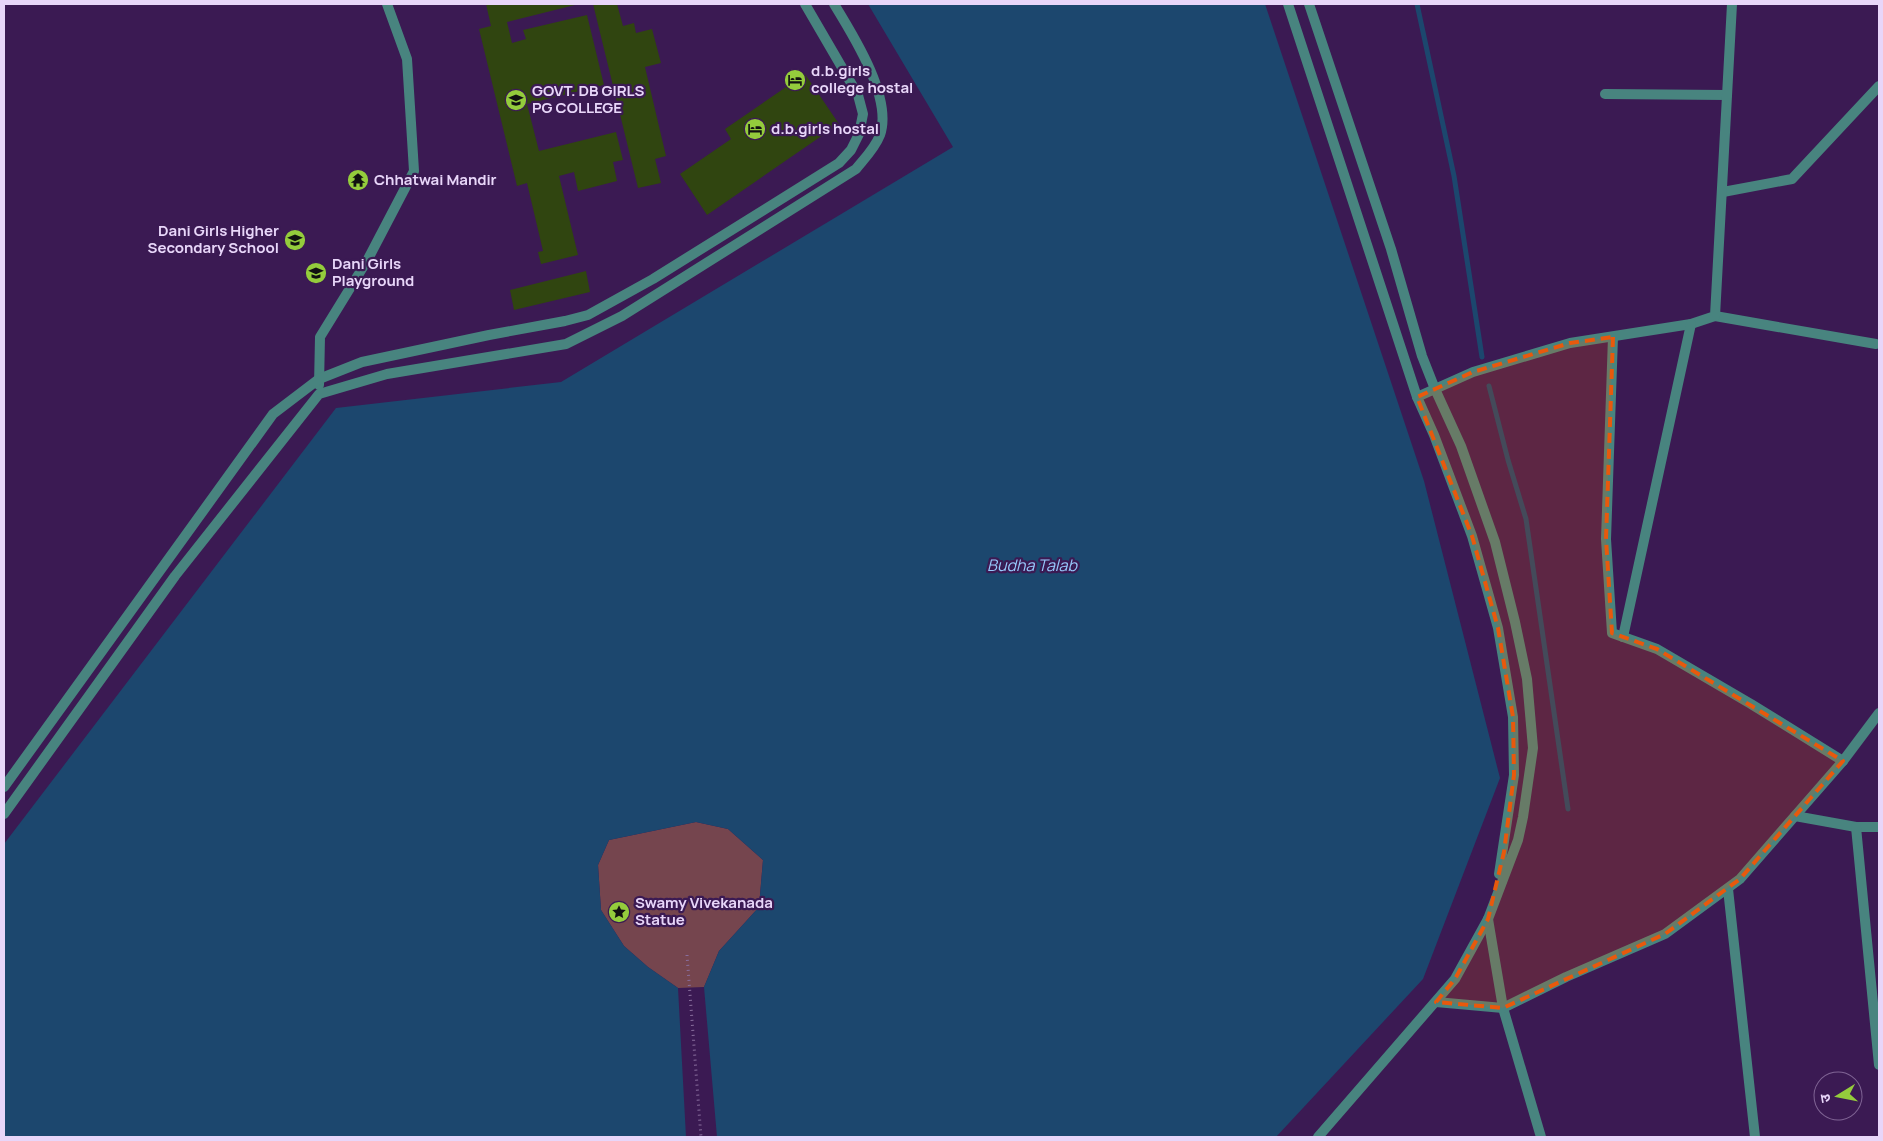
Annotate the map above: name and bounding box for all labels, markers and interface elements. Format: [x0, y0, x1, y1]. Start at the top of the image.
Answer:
place label: d.b.girls college hostal [811, 60, 913, 98]
hotel icon: d.b.girls college hostal [783, 68, 807, 92]
place label: GOVT. DB GIRLS PG COLLEGE [532, 80, 645, 118]
school or university icon: GOVT. DB GIRLS PG COLLEGE [504, 88, 528, 112]
hotel icon: d.b.girls hostal [743, 117, 767, 141]
place label: d.b.girls hostal [771, 118, 879, 139]
temple icon: Chhatwai Mandir [346, 168, 370, 192]
place label: Chhatwai Mandir [374, 169, 497, 190]
place label: Dani Girls Higher Secondary School [148, 220, 279, 258]
school or university icon: Dani Girls Higher Secondary School [283, 228, 307, 252]
place label: Dani Girls Playground [332, 253, 414, 291]
school or university icon: Dani Girls Playground [304, 261, 328, 285]
water label: Budha Talab [987, 554, 1078, 576]
place label: Swamy Vivekanada Statue [635, 892, 773, 930]
place icon: Swamy Vivekanada Statue [607, 900, 631, 924]
north arrow [1813, 1071, 1863, 1121]
text: उ [1814, 1092, 1835, 1104]

